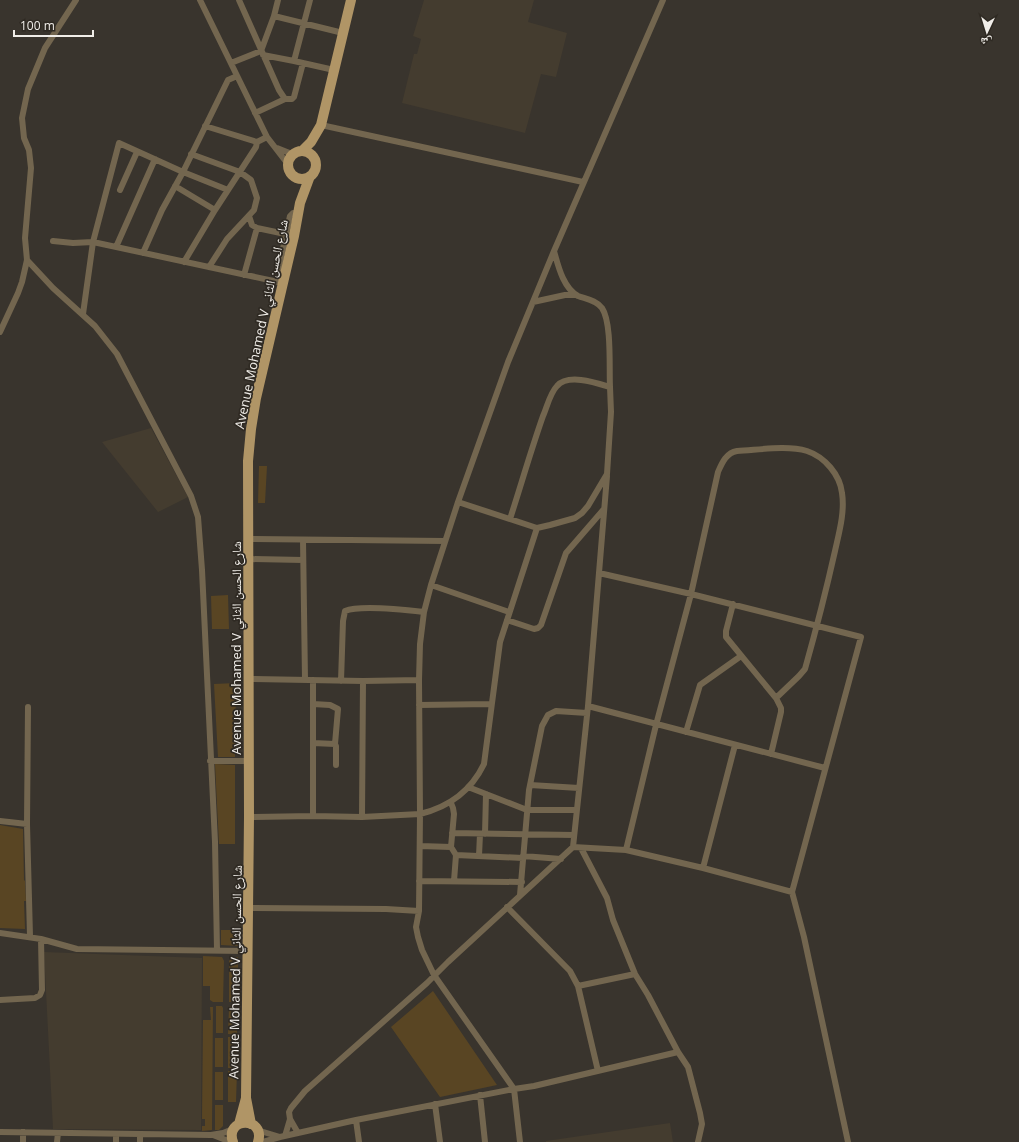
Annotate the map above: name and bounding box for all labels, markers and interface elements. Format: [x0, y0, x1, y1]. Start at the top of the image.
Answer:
scale bar [14, 12, 93, 38]
north arrow [967, 12, 1007, 52]
text: 100 m [20, 17, 55, 34]
text: ش [980, 34, 993, 50]
street label: Avenue Mohamed V شارع الحسن الثاني [230, 218, 294, 431]
street label: Avenue Mohamed V شارع الحسن الثاني [227, 541, 247, 755]
street label: Avenue Mohamed V شارع الحسن الثاني [224, 865, 248, 1079]

